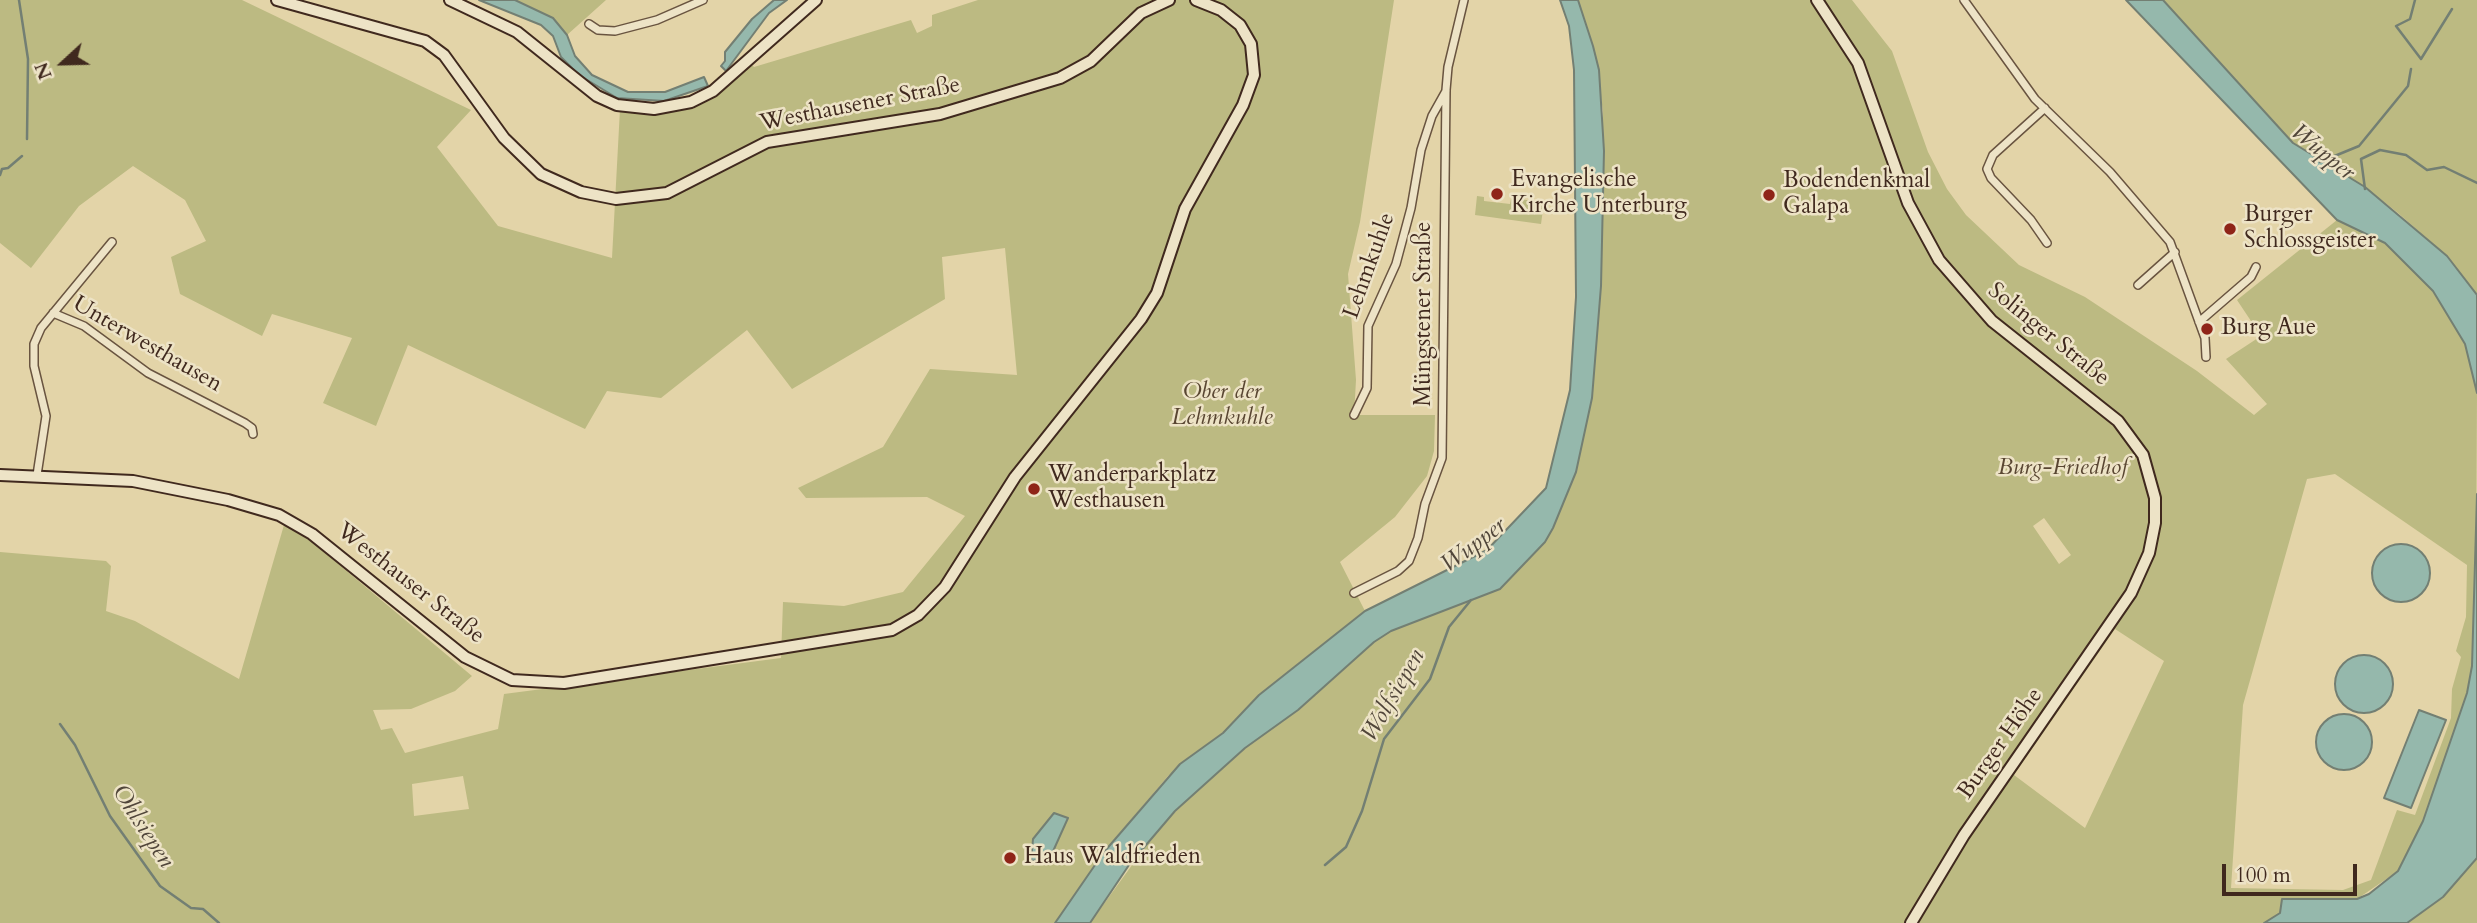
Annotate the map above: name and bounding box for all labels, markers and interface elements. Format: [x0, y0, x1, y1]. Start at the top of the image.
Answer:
north arrow [28, 28, 98, 98]
text: N [28, 58, 59, 83]
street label: Westhausener Straße [757, 72, 963, 138]
water label: Wupper [2284, 118, 2360, 188]
place label: Evangelische Kirche Unterburg [1511, 167, 1687, 221]
place label: Bodendenkmal Galapa [1783, 168, 1930, 222]
marker: Evangelische Kirche Unterburg [1489, 186, 1505, 202]
marker: Bodendenkmal Galapa [1761, 187, 1777, 203]
place label: Burger Schlossgeister [2244, 202, 2376, 256]
street label: Lehmkuhle [1338, 209, 1402, 323]
marker: Burger Schlossgeister [2222, 221, 2238, 237]
street label: Müngstener Straße [1411, 222, 1439, 406]
street label: Solinger Straße [1982, 278, 2114, 392]
street label: Unterwesthausen [67, 291, 227, 399]
place label: Burg Aue [2221, 315, 2316, 343]
marker: Burg Aue [2199, 321, 2215, 337]
park label: Ober der Lehmkuhle [1171, 379, 1273, 433]
park label: Burg-Friedhof [1998, 455, 2128, 483]
place label: Wanderparkplatz Westhausen [1048, 462, 1216, 516]
marker: Wanderparkplatz Westhausen [1026, 481, 1042, 497]
water label: Wupper [1436, 512, 1512, 580]
street label: Westhauser Straße [331, 518, 489, 650]
water label: Wolfsiepen [1356, 645, 1432, 747]
street label: Burger Höhe [1953, 683, 2049, 805]
water label: Ohlsiepen [105, 780, 179, 874]
place label: Haus Waldfrieden [1024, 844, 1201, 872]
marker: Haus Waldfrieden [1002, 850, 1018, 866]
scale bar [2225, 850, 2360, 894]
text: 100 m [2235, 861, 2291, 890]

